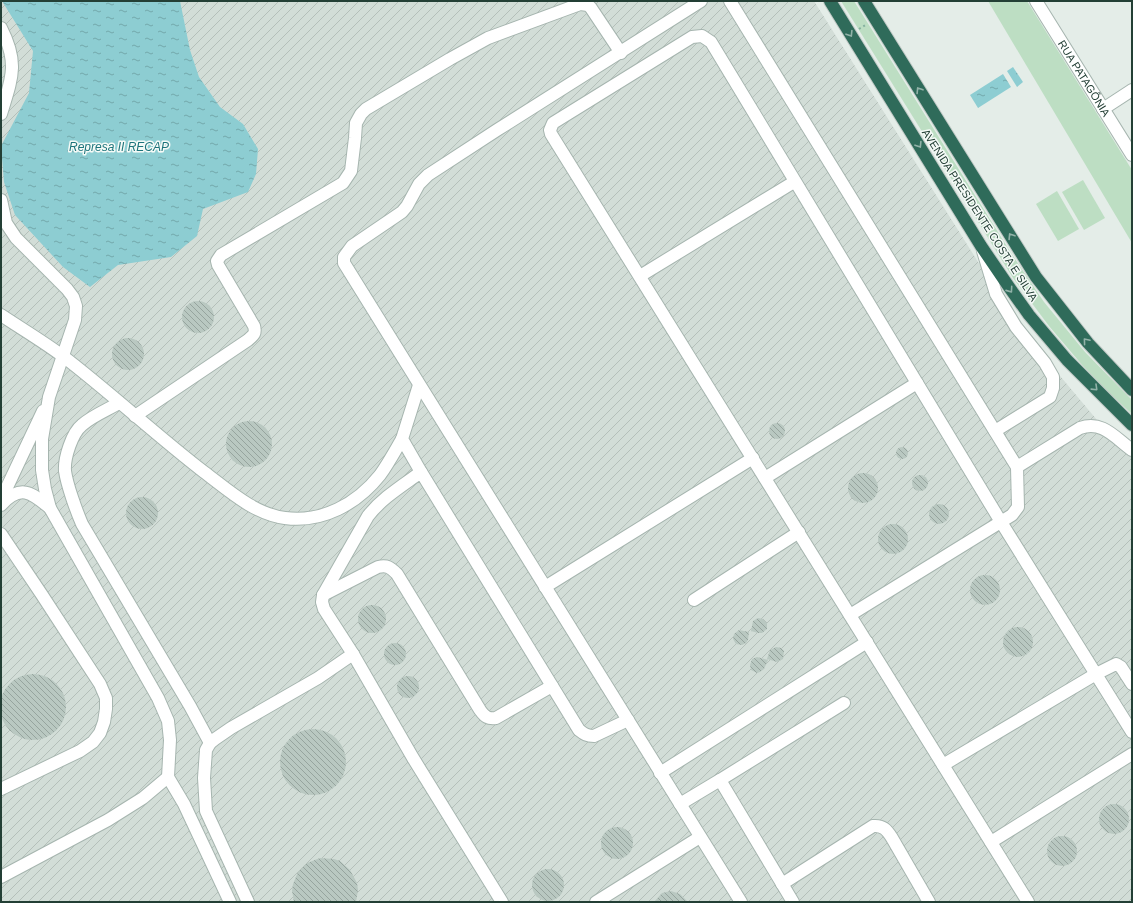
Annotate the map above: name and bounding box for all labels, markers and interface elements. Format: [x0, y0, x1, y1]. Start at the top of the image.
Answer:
one-way arrow [845, 30, 853, 37]
street label: RUA PATAGÔNIA [1056, 38, 1113, 119]
one-way arrow [917, 87, 924, 94]
street label: AVENIDA PRESIDENTE COSTA E SILVA [920, 127, 1041, 304]
water label: Represa II RECAP [69, 140, 169, 154]
one-way arrow [914, 141, 921, 148]
one-way arrow [1008, 233, 1015, 240]
one-way arrow [1006, 286, 1013, 293]
one-way arrow [1084, 339, 1091, 346]
one-way arrow [1090, 384, 1098, 391]

